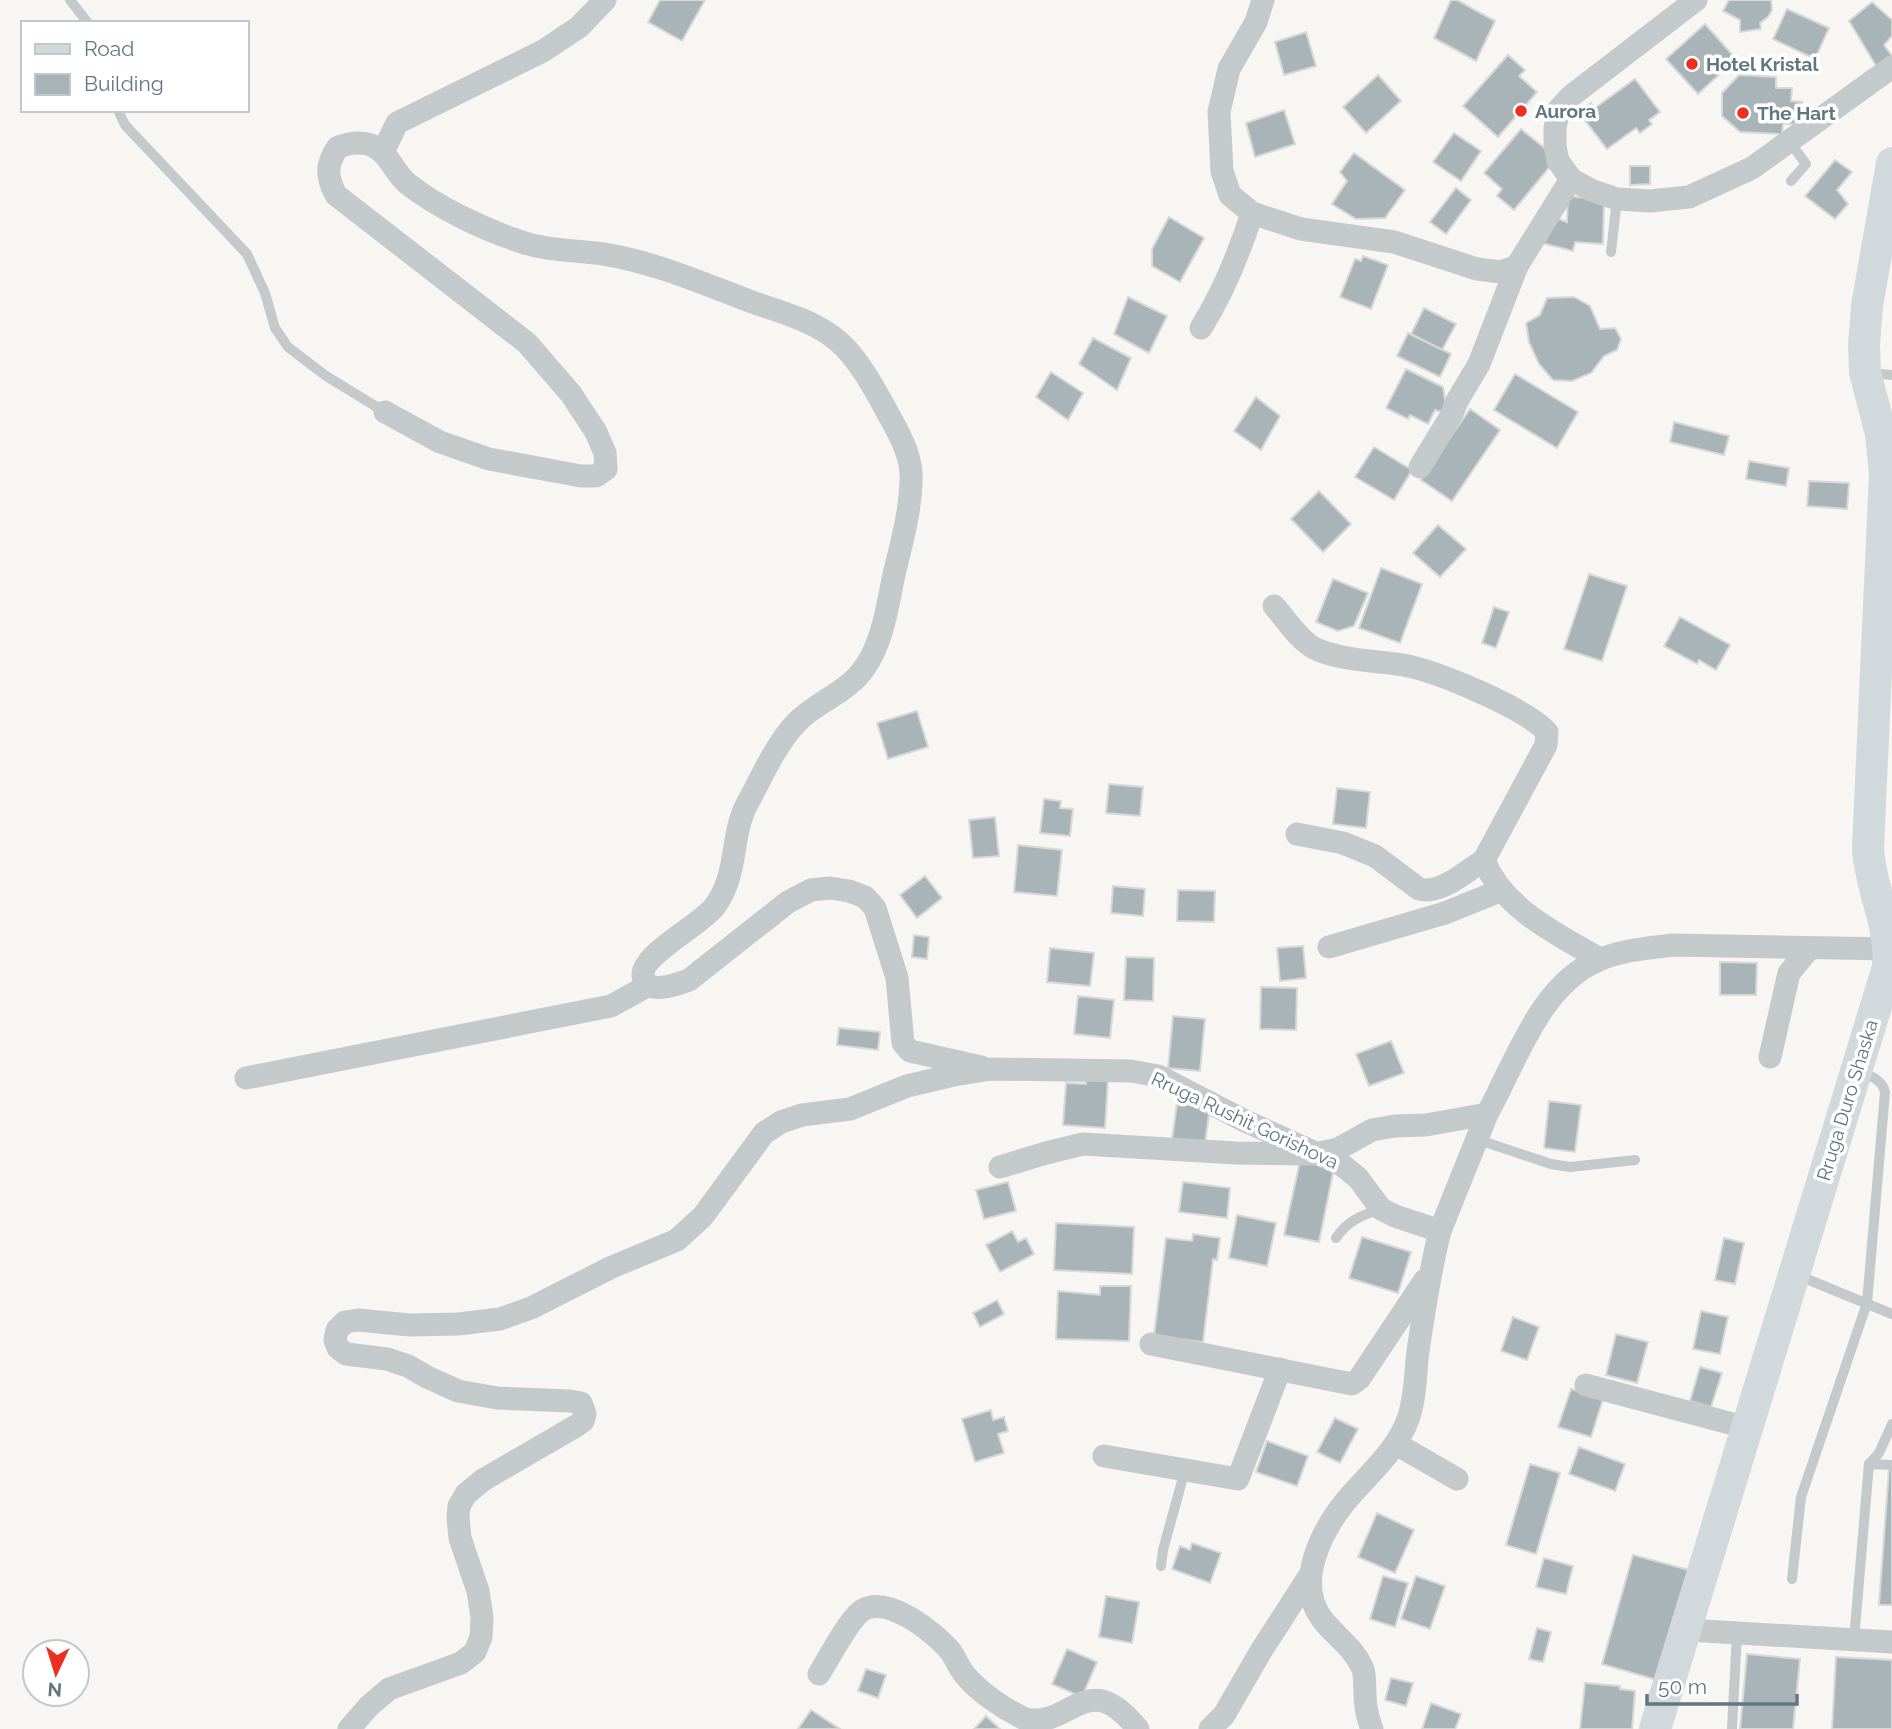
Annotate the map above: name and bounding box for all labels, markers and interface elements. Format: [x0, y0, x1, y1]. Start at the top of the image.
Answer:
legend [21, 21, 248, 112]
text: Road [84, 36, 134, 61]
place label: Hotel Kristal [1706, 53, 1819, 75]
marker: Hotel Kristal [1684, 56, 1700, 72]
text: Building [84, 71, 164, 96]
place label: Aurora [1535, 100, 1596, 122]
place label: The Hart [1757, 102, 1836, 124]
marker: Aurora [1513, 103, 1529, 119]
marker: The Hart [1735, 105, 1751, 121]
street label: Rruga Duro Shaska [1812, 1017, 1882, 1183]
street label: Rruga Rushit Gorishova [1148, 1067, 1342, 1173]
north arrow [21, 1638, 91, 1708]
scale bar [1647, 1662, 1798, 1706]
text: 50 m [1658, 1674, 1707, 1699]
text: N [47, 1678, 63, 1701]

